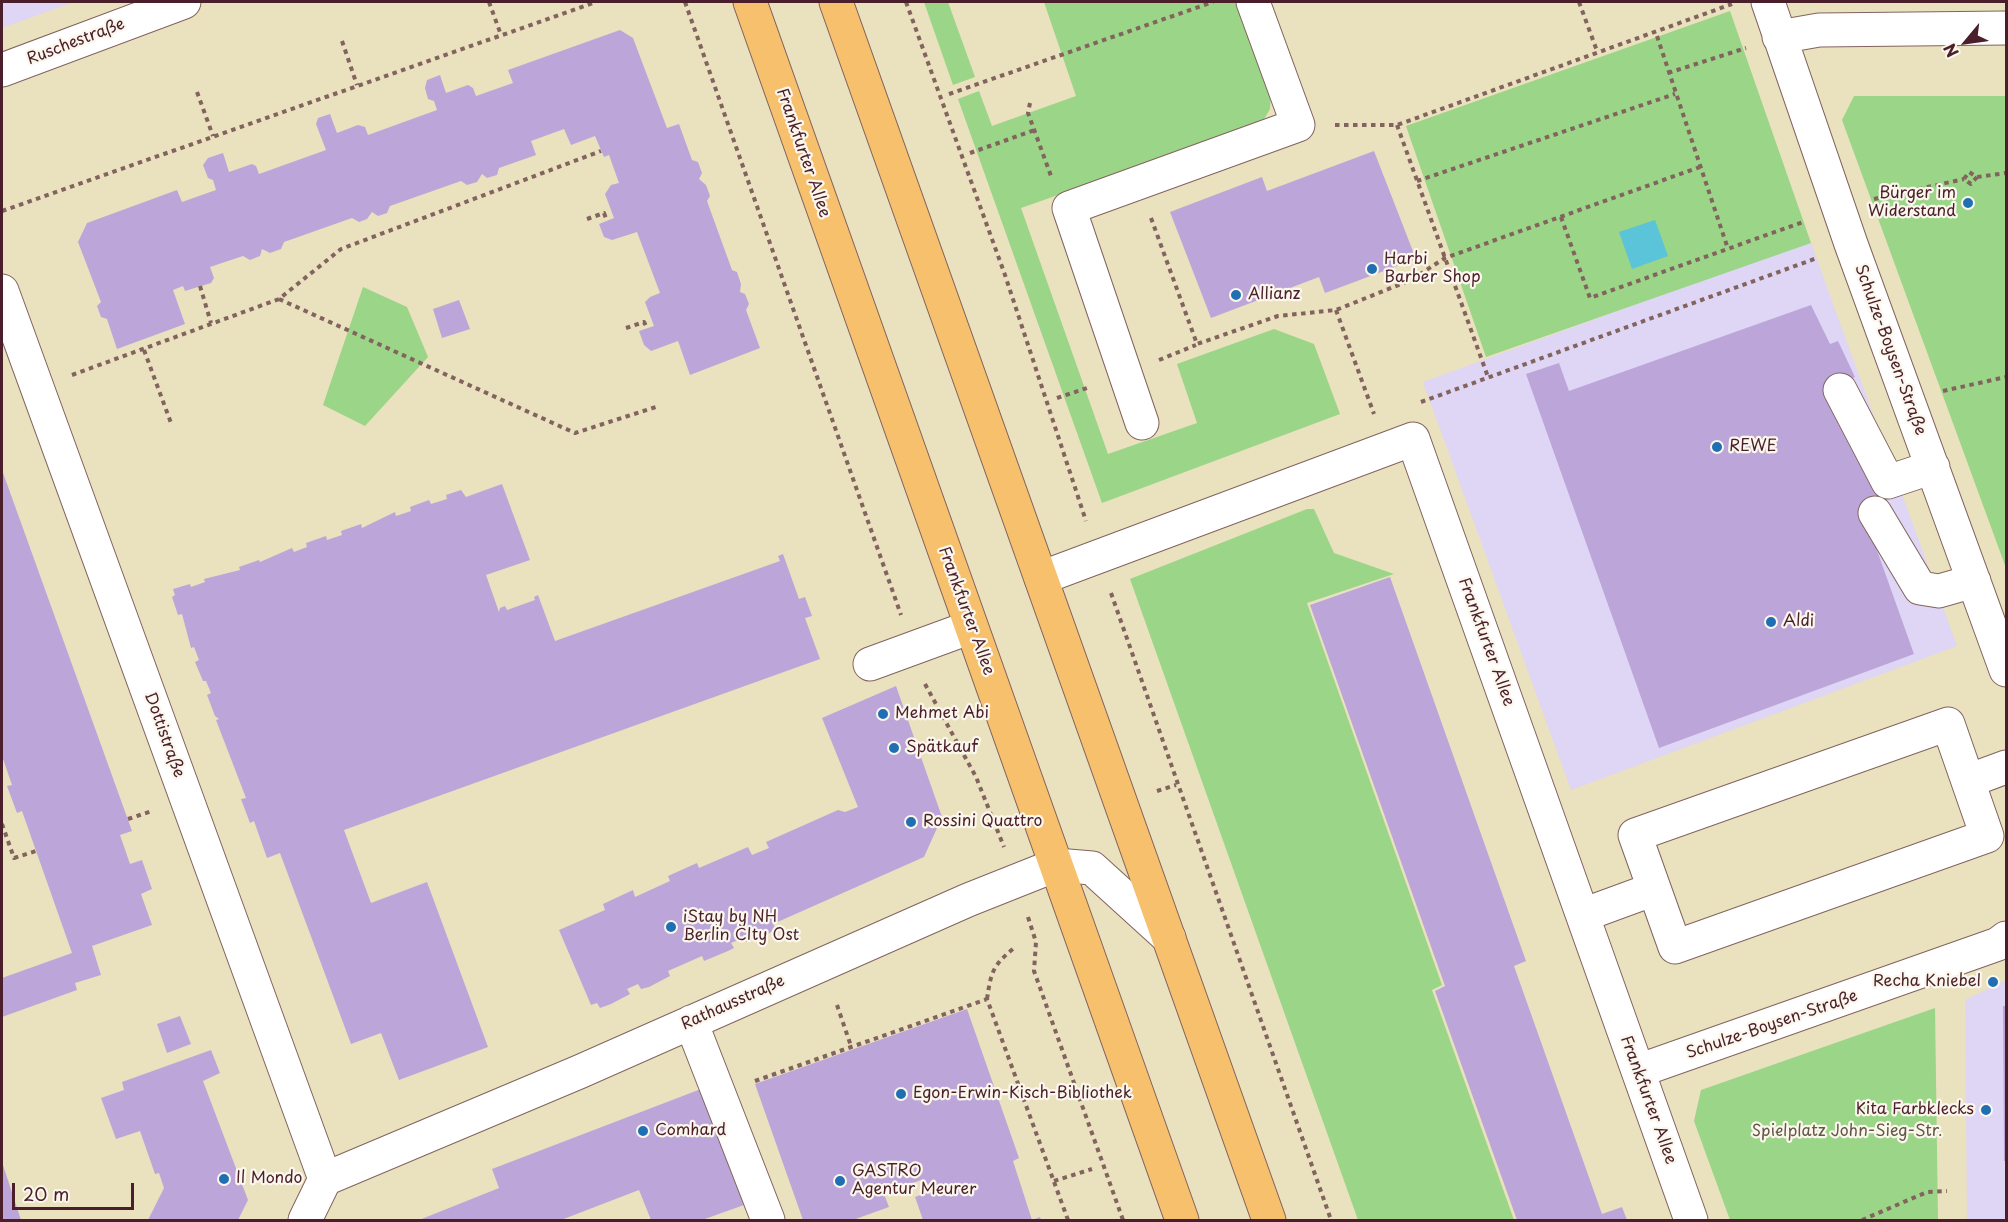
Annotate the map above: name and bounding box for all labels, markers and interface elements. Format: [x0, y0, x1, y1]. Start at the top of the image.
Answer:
north arrow [1936, 12, 1996, 72]
street label: Ruschestraße [24, 15, 128, 69]
text: N [1937, 39, 1964, 62]
street label: Frankfurter Allee [772, 86, 834, 220]
place label: Bürger im Widerstand [1868, 184, 1956, 222]
marker: Bürger im Widerstand [1961, 196, 1975, 210]
place label: Harbi Barber Shop [1384, 250, 1481, 288]
marker: Harbi Barber Shop [1365, 262, 1379, 276]
street label: Schulze-Boysen-Straße [1850, 262, 1930, 438]
place label: Allianz [1248, 285, 1300, 305]
marker: Allianz [1229, 288, 1243, 302]
place label: REWE [1729, 437, 1777, 457]
marker: REWE [1710, 440, 1724, 454]
street label: Frankfurter Allee [934, 544, 998, 678]
street label: Frankfurter Allee [1454, 575, 1518, 709]
place label: Aldi [1783, 612, 1814, 632]
marker: Aldi [1764, 615, 1778, 629]
street label: Dottistraße [140, 690, 188, 780]
place label: Mehmet Abi [895, 704, 989, 724]
marker: Mehmet Abi [876, 707, 890, 721]
place label: Spätkauf [906, 738, 978, 758]
marker: Spätkauf [887, 741, 901, 755]
place label: Rossini Quattro [923, 812, 1042, 832]
marker: Rossini Quattro [904, 815, 918, 829]
place label: iStay by NH Berlin CIty Ost [683, 908, 799, 946]
marker: iStay by NH Berlin CIty Ost [664, 920, 678, 934]
street label: Rathausstraße [678, 972, 788, 1034]
place label: Recha Kniebel [1873, 972, 1981, 992]
marker: Recha Kniebel [1986, 975, 2000, 989]
street label: Schulze-Boysen-Straße [1684, 987, 1860, 1063]
street label: Frankfurter Allee [1616, 1033, 1680, 1167]
place label: Egon-Erwin-Kisch-Bibliothek [913, 1084, 1132, 1104]
marker: Egon-Erwin-Kisch-Bibliothek [894, 1087, 908, 1101]
place label: Kita Farbklecks [1856, 1100, 1974, 1120]
marker: Kita Farbklecks [1979, 1103, 1993, 1117]
place label: Comhard [655, 1121, 726, 1141]
park label: Spielplatz John-Sieg-Str. [1752, 1122, 1942, 1142]
marker: Comhard [636, 1124, 650, 1138]
place label: GASTRO Agentur Meurer [852, 1162, 976, 1200]
place label: Il Mondo [236, 1169, 302, 1189]
scale bar [15, 1171, 136, 1209]
marker: Il Mondo [217, 1172, 231, 1186]
marker: GASTRO Agentur Meurer [833, 1174, 847, 1188]
text: 20 m [23, 1180, 69, 1207]

